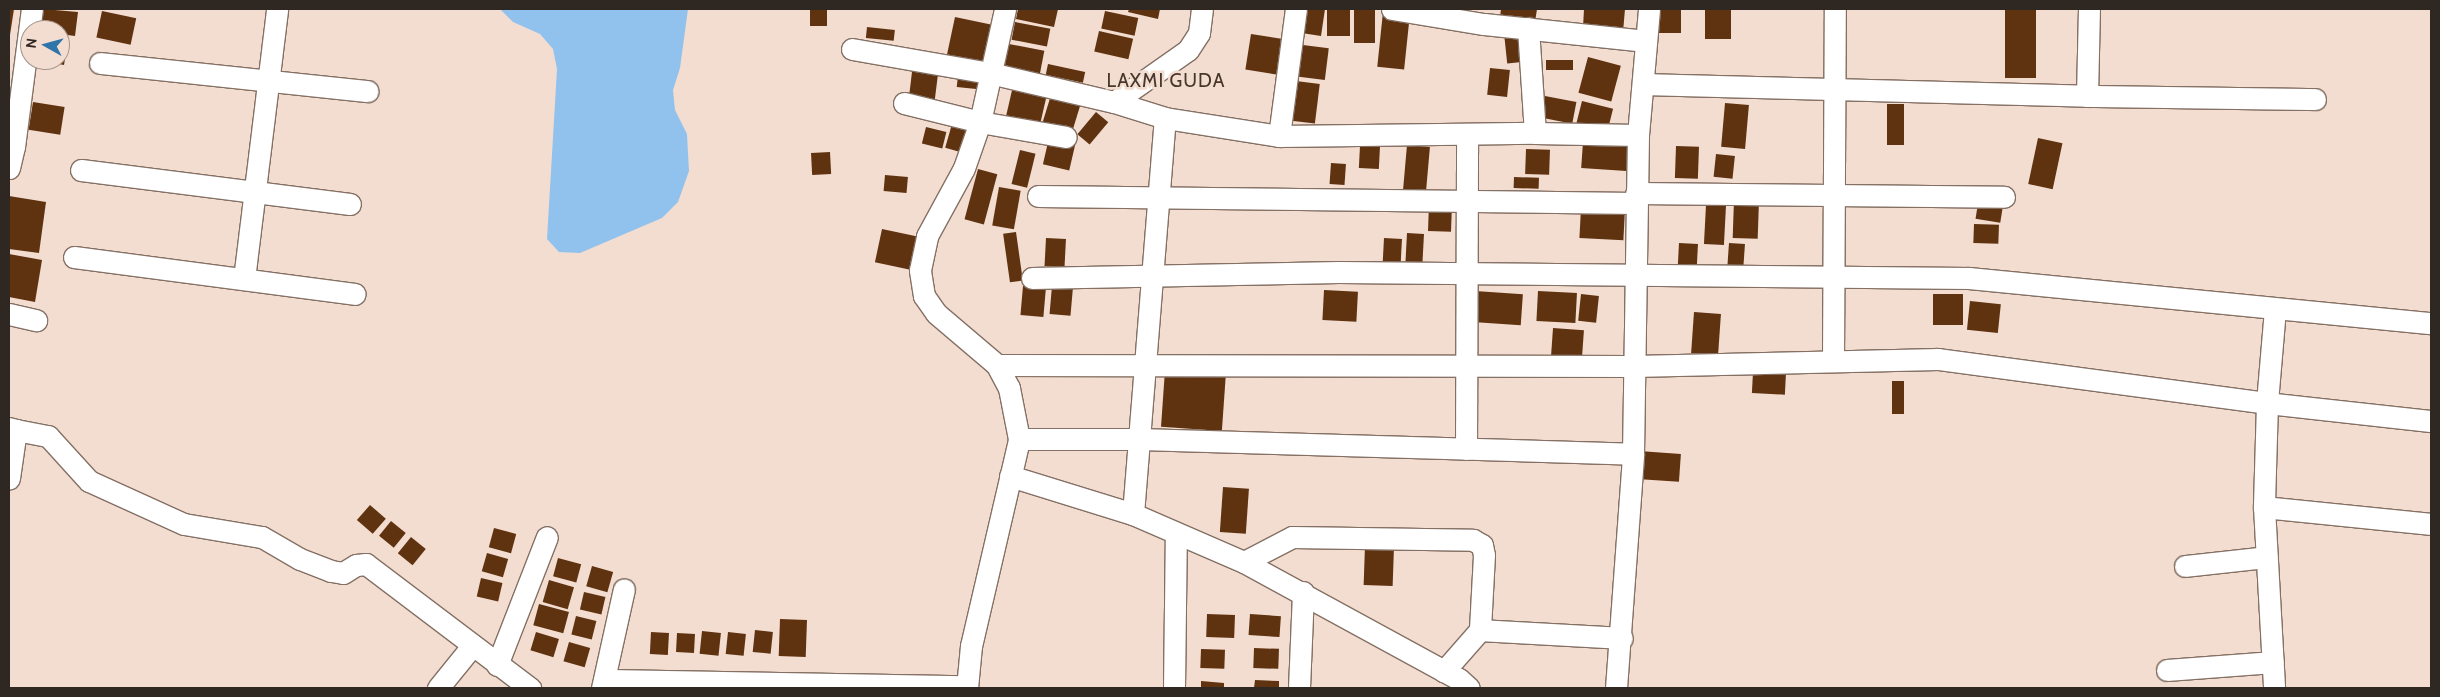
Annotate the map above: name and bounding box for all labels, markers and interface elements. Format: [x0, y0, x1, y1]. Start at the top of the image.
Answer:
north arrow [20, 20, 70, 70]
text: N [22, 37, 41, 49]
district label: LAXMI GUDA [1105, 70, 1227, 92]

